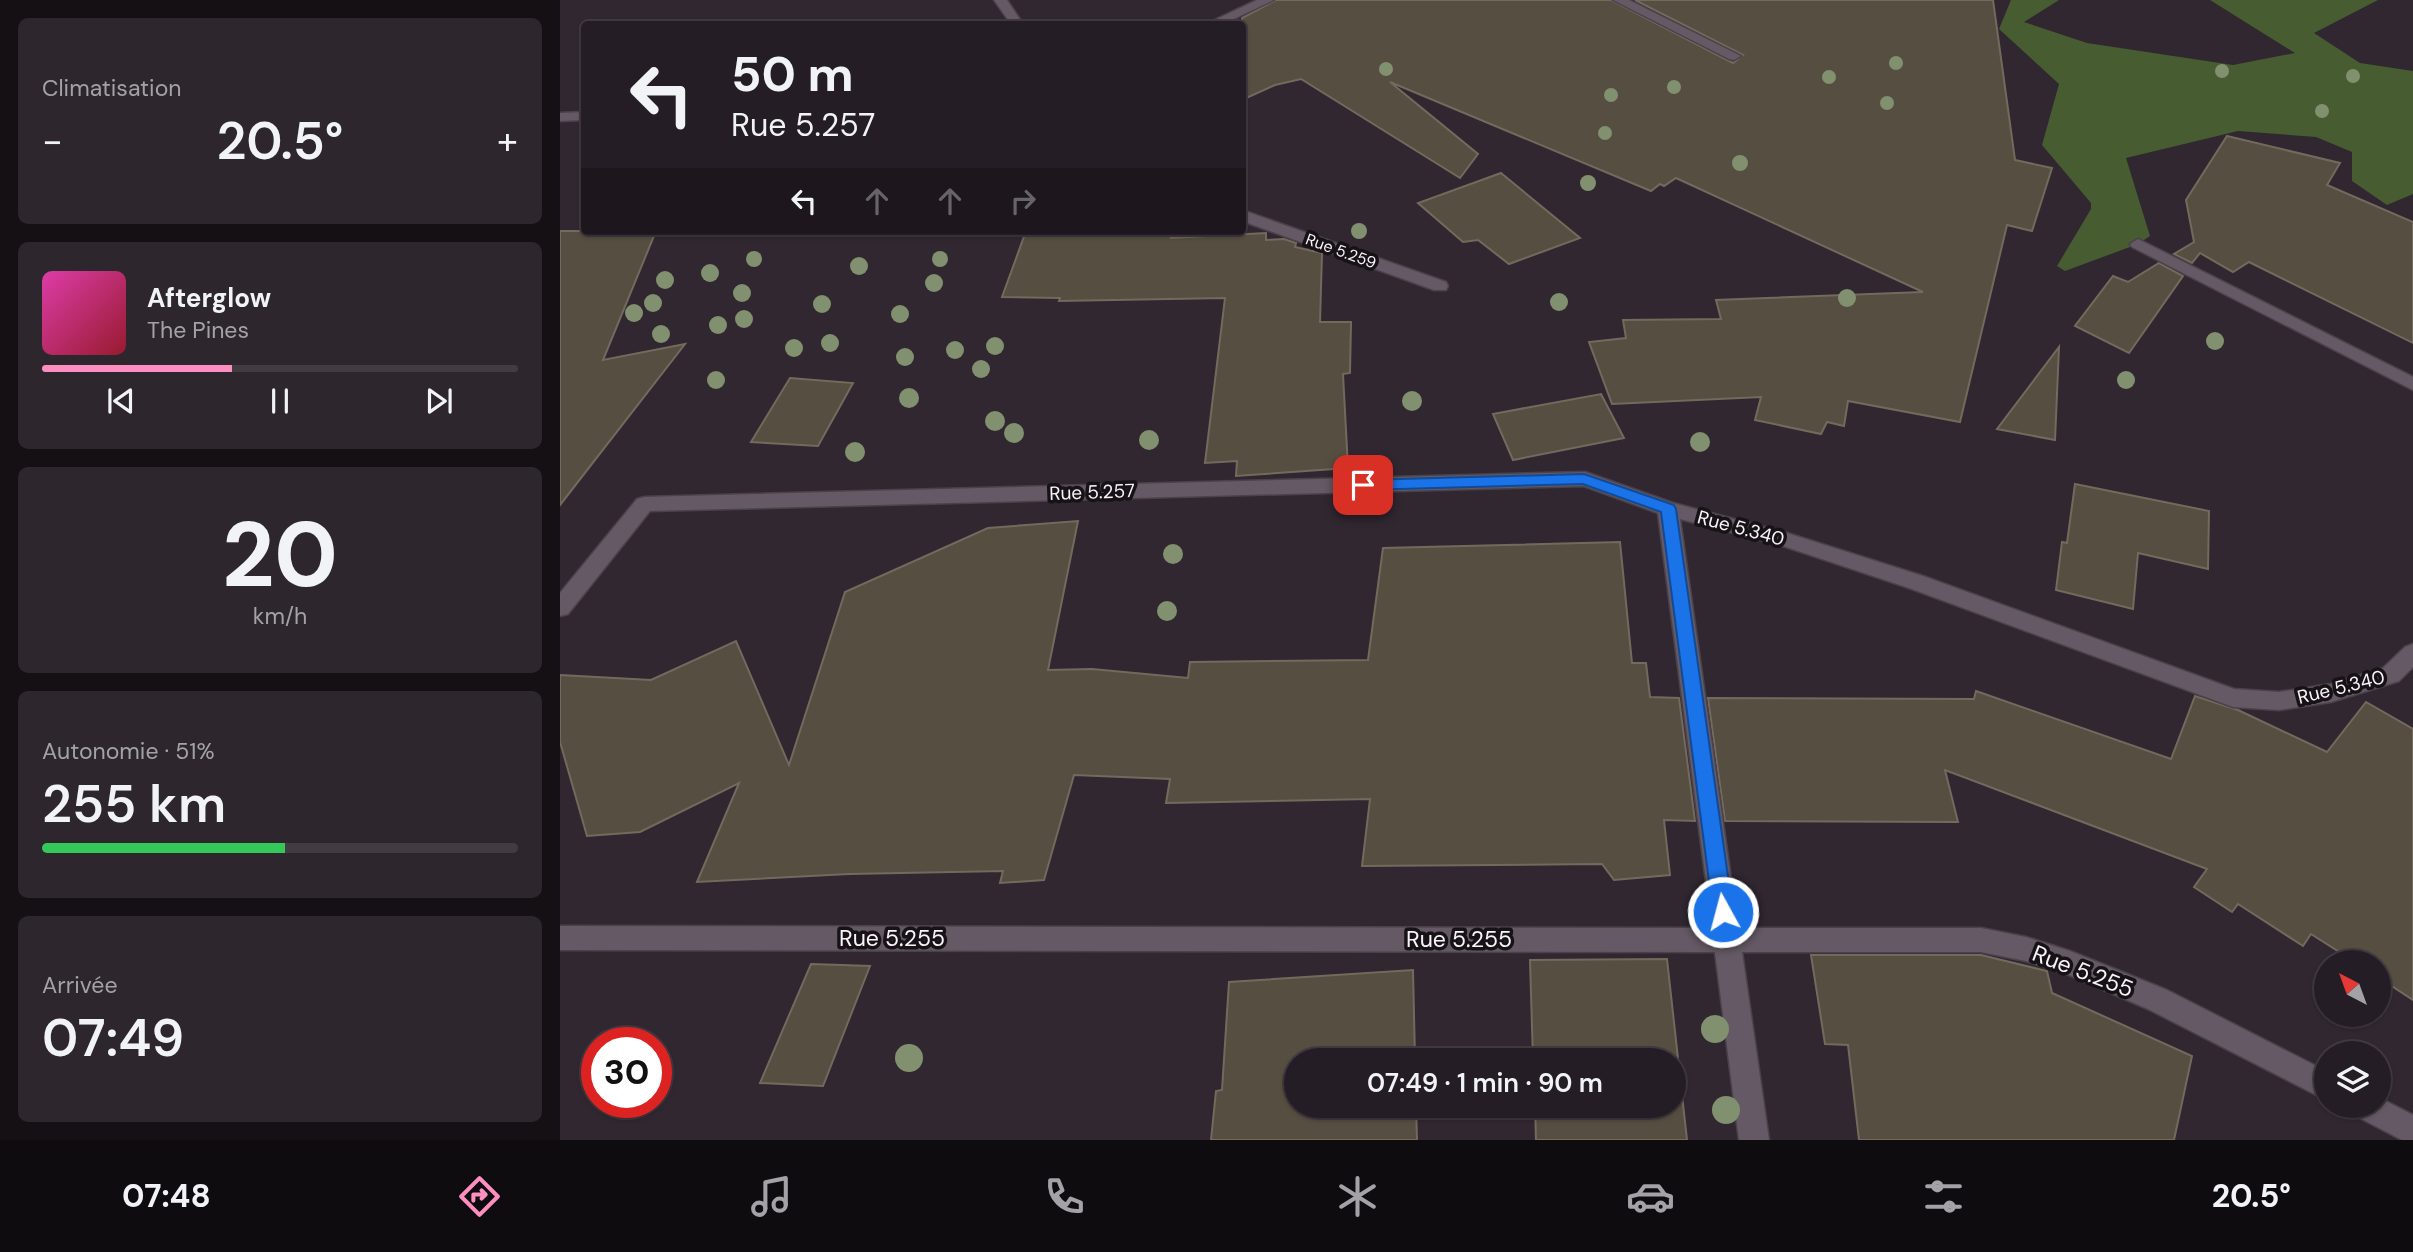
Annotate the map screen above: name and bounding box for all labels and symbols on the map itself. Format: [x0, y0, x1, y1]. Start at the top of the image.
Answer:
street label: Rue 5.259 [1303, 229, 1379, 273]
pin [1333, 455, 1393, 515]
street label: Rue 5.257 [1049, 478, 1135, 506]
street label: Rue 5.340 [1695, 504, 1787, 552]
street label: Rue 5.340 [2295, 664, 2387, 710]
position arrow [1686, 875, 1760, 949]
street label: Rue 5.255 [839, 923, 945, 953]
street label: Rue 5.255 [1406, 924, 1512, 954]
street label: Rue 5.255 [2028, 938, 2138, 1004]
north arrow [2314, 950, 2390, 1027]
speed limit sign: 30 [581, 1027, 672, 1118]

